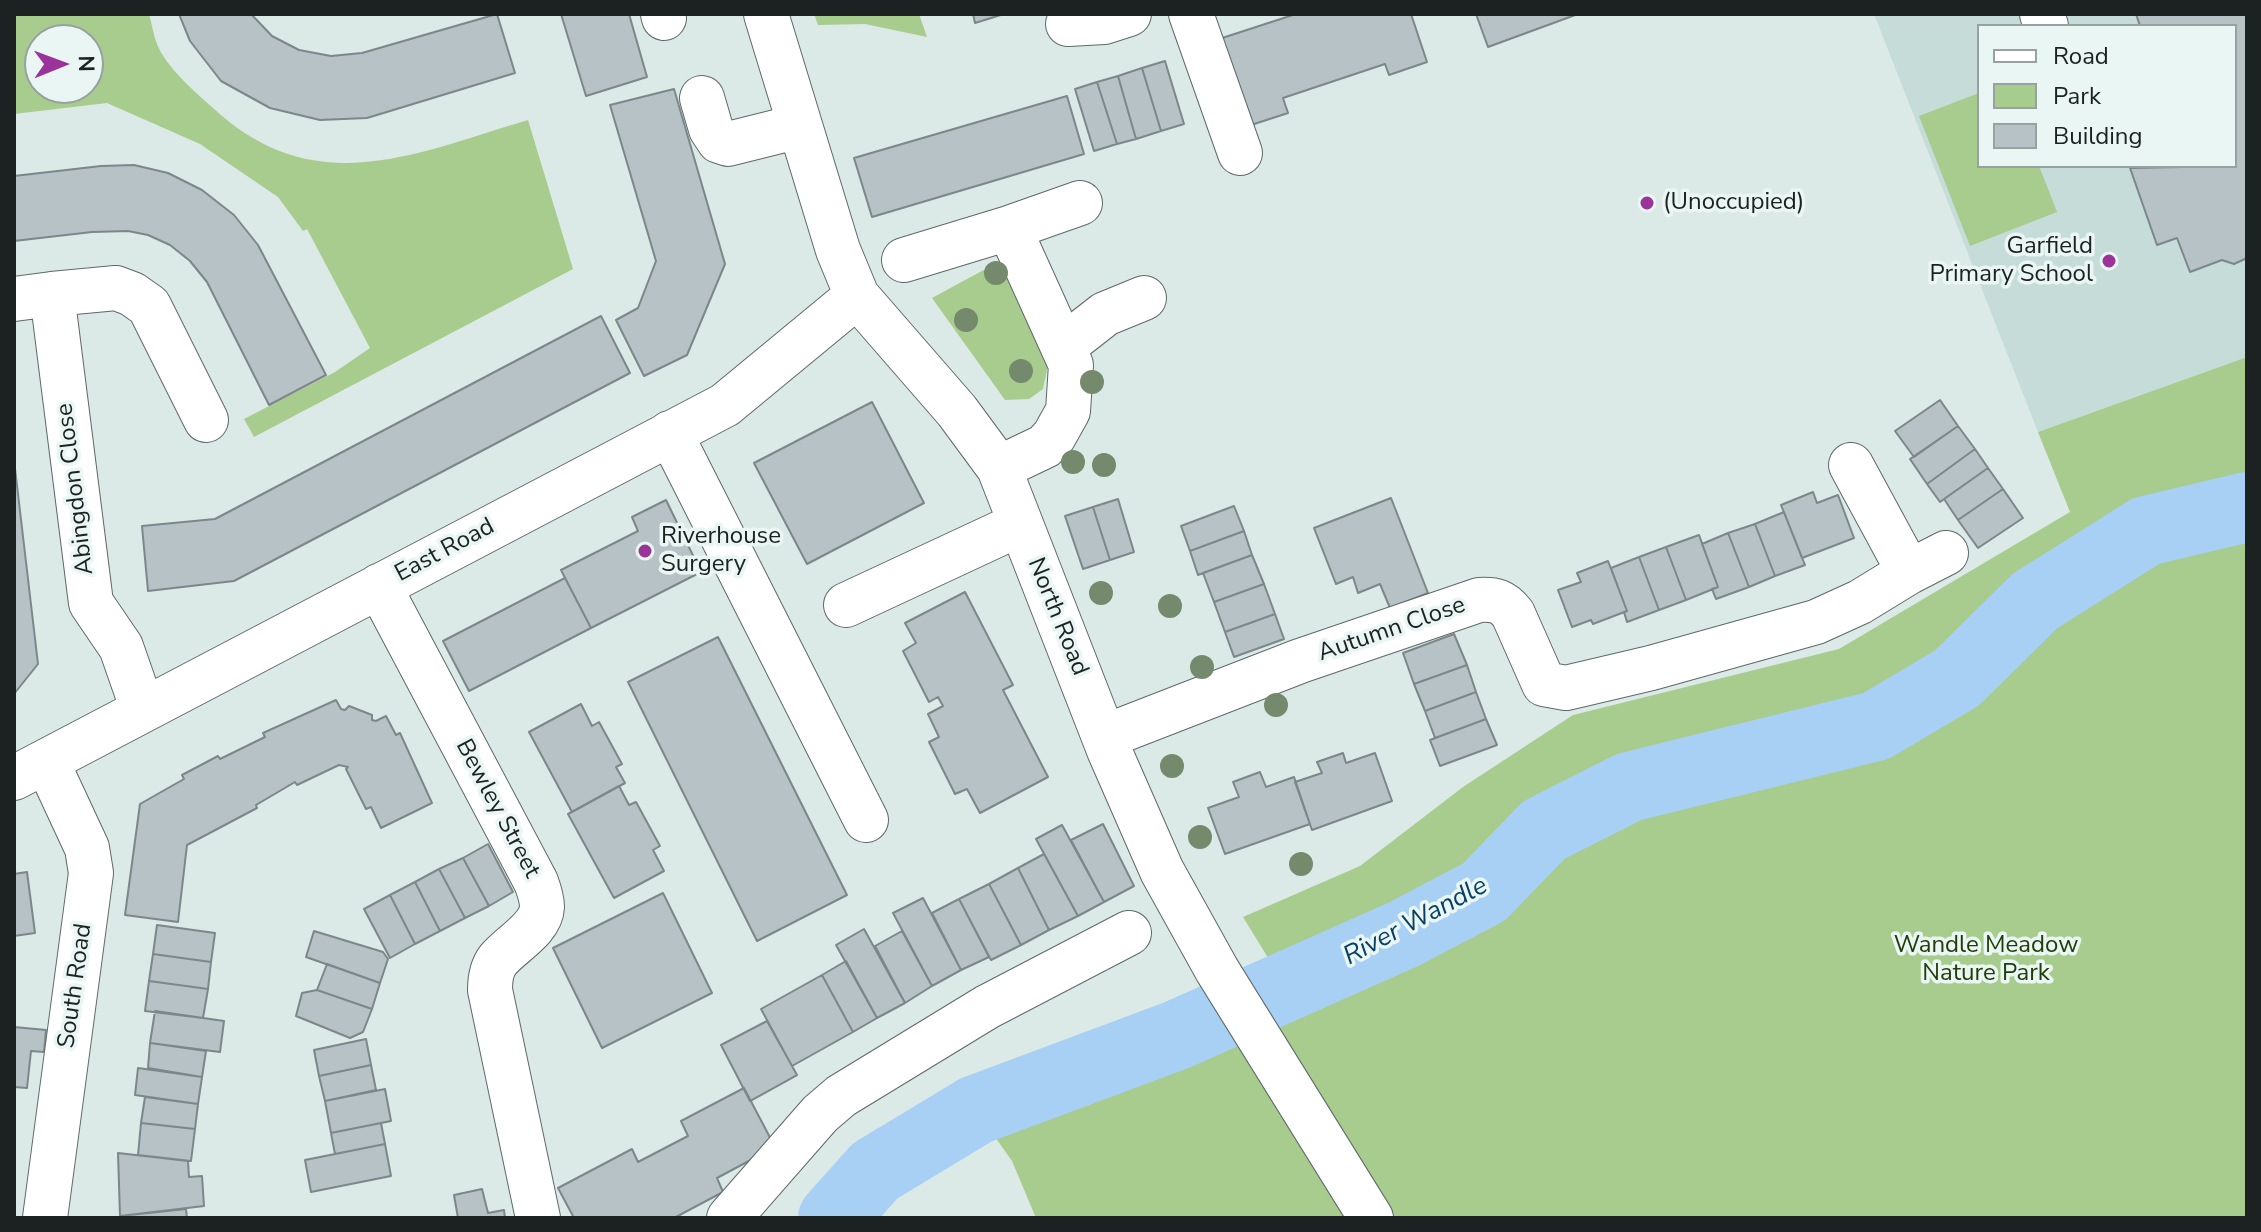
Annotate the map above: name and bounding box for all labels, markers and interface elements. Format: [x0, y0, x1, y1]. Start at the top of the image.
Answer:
north arrow [24, 24, 104, 104]
legend [1977, 24, 2237, 168]
text: Road [2053, 40, 2109, 72]
text: N [71, 55, 101, 72]
text: Park [2053, 80, 2101, 112]
text: Building [2053, 120, 2143, 152]
place label: (Unoccupied) [1663, 189, 1804, 217]
marker: (Unoccupied) [1638, 194, 1656, 212]
place label: Garfield Primary School [1930, 233, 2093, 289]
marker: Garfield Primary School [2100, 252, 2118, 270]
street label: Abingdon Close [51, 402, 101, 576]
street label: East Road [390, 513, 500, 589]
place label: Riverhouse Surgery [661, 523, 781, 579]
marker: Riverhouse Surgery [636, 542, 654, 560]
street label: North Road [1020, 554, 1094, 680]
street label: Autumn Close [1315, 591, 1469, 669]
street label: Bewley Street [448, 735, 546, 883]
water label: River Wandle [1339, 871, 1493, 973]
street label: South Road [53, 922, 99, 1050]
park label: Wandle Meadow Nature Park [1894, 932, 2078, 988]

